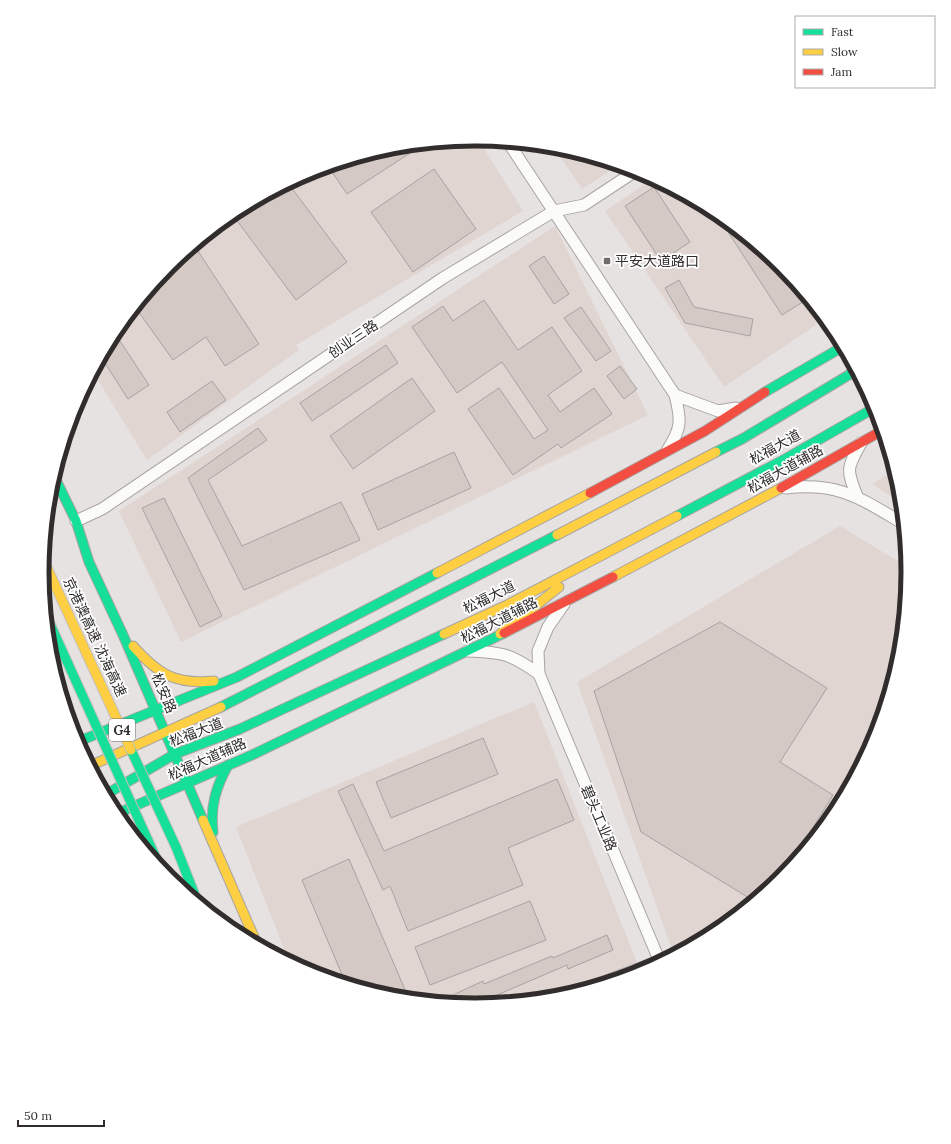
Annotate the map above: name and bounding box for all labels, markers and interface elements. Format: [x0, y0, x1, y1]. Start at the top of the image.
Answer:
legend [795, 16, 935, 88]
text: Fast [831, 24, 854, 39]
text: Slow [831, 44, 858, 59]
text: Jam [830, 64, 852, 79]
place label: 平安大道路口 [615, 252, 699, 270]
marker: 平安大道路口 [602, 256, 612, 266]
street label: 创业三路 [325, 316, 381, 362]
street label: 松福大道 [746, 426, 804, 468]
street label: 松福大道辅路 [744, 441, 826, 497]
street label: 京港澳高速 沈海高速 [59, 574, 131, 700]
street label: 松福大道 [460, 577, 518, 617]
street label: 松福大道辅路 [457, 593, 541, 647]
street label: 松安路 [148, 670, 180, 716]
street label: 松福大道 [167, 714, 225, 750]
road number: G4 [109, 719, 135, 741]
street label: 松福大道辅路 [165, 734, 249, 784]
street label: 碧头工业路 [577, 782, 621, 854]
scale bar [18, 1102, 104, 1128]
text: 50 m [24, 1108, 52, 1123]

